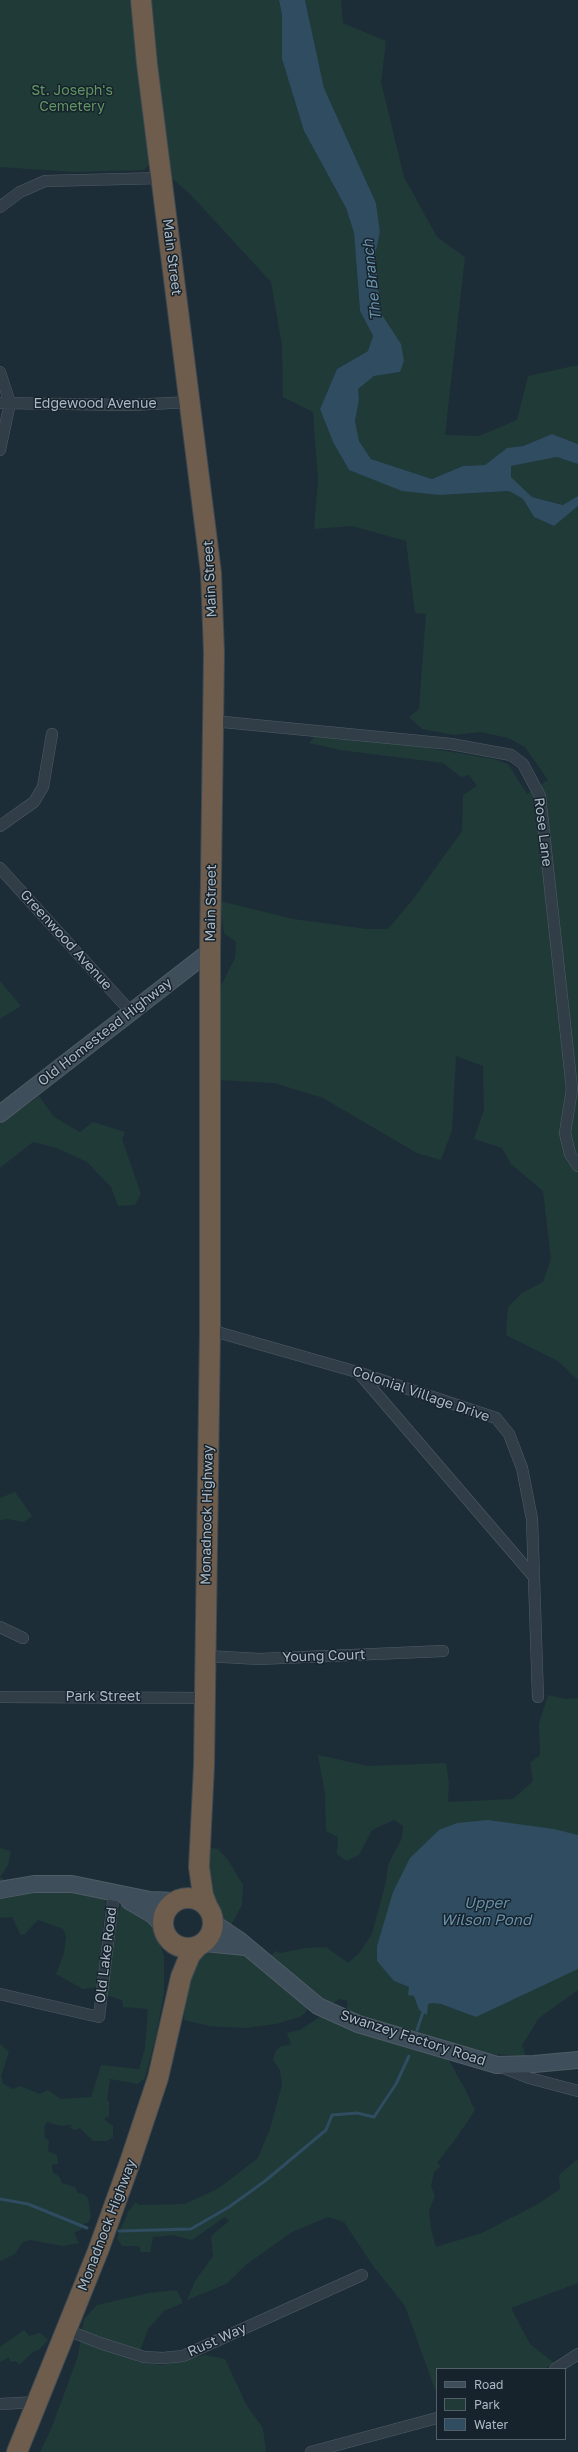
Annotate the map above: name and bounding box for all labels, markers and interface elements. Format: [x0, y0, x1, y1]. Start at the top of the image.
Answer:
park label: St. Joseph's Cemetery [31, 83, 113, 116]
street label: Main Street [159, 218, 185, 296]
water label: The Branch [359, 238, 385, 322]
street label: Edgewood Avenue [33, 396, 157, 412]
street label: Main Street [200, 540, 220, 618]
street label: Rose Lane [530, 796, 556, 868]
street label: Main Street [202, 864, 220, 942]
street label: Greenwood Avenue [16, 886, 116, 994]
street label: Old Homestead Highway [35, 974, 175, 1090]
street label: Colonial Village Drive [350, 1363, 492, 1425]
street label: Monadnock Highway [197, 1445, 217, 1585]
street label: Young Court [282, 1646, 366, 1666]
street label: Park Street [65, 1689, 141, 1705]
water label: Upper Wilson Pond [441, 1894, 531, 1929]
street label: Old Lake Road [92, 1906, 120, 2004]
street label: Swanzey Factory Road [338, 2007, 488, 2069]
street label: Monadnock Highway [74, 2157, 140, 2293]
street label: Rust Way [185, 2320, 249, 2360]
legend [436, 2368, 566, 2440]
text: Road [474, 2377, 503, 2392]
text: Park [474, 2397, 500, 2412]
text: Water [474, 2417, 508, 2432]

